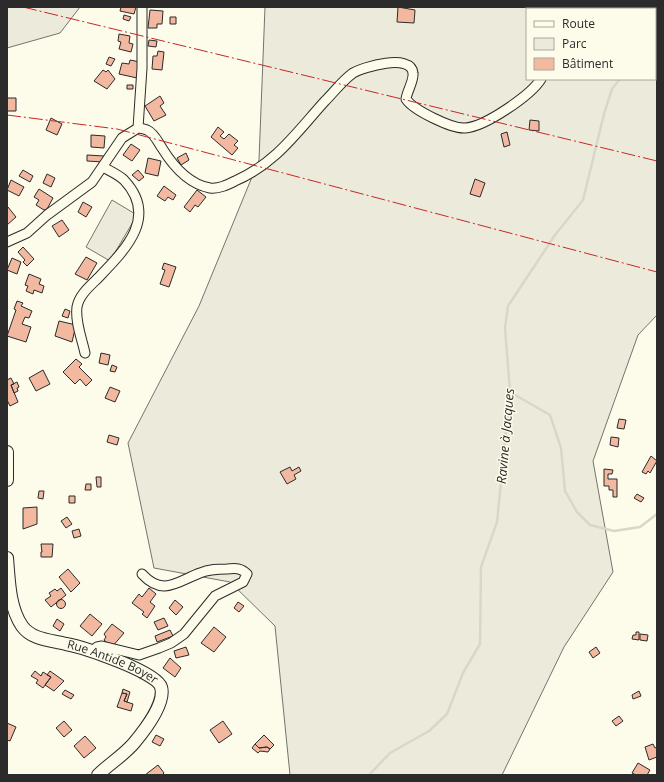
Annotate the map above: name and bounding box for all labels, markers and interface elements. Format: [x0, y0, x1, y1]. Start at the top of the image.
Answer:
legend [526, 8, 656, 80]
text: Route [562, 15, 595, 32]
text: Parc [562, 35, 587, 52]
text: Bâtiment [562, 55, 613, 72]
water label: Ravine à Jacques [492, 387, 518, 485]
street label: Rue Antide Boyer [65, 635, 162, 687]

